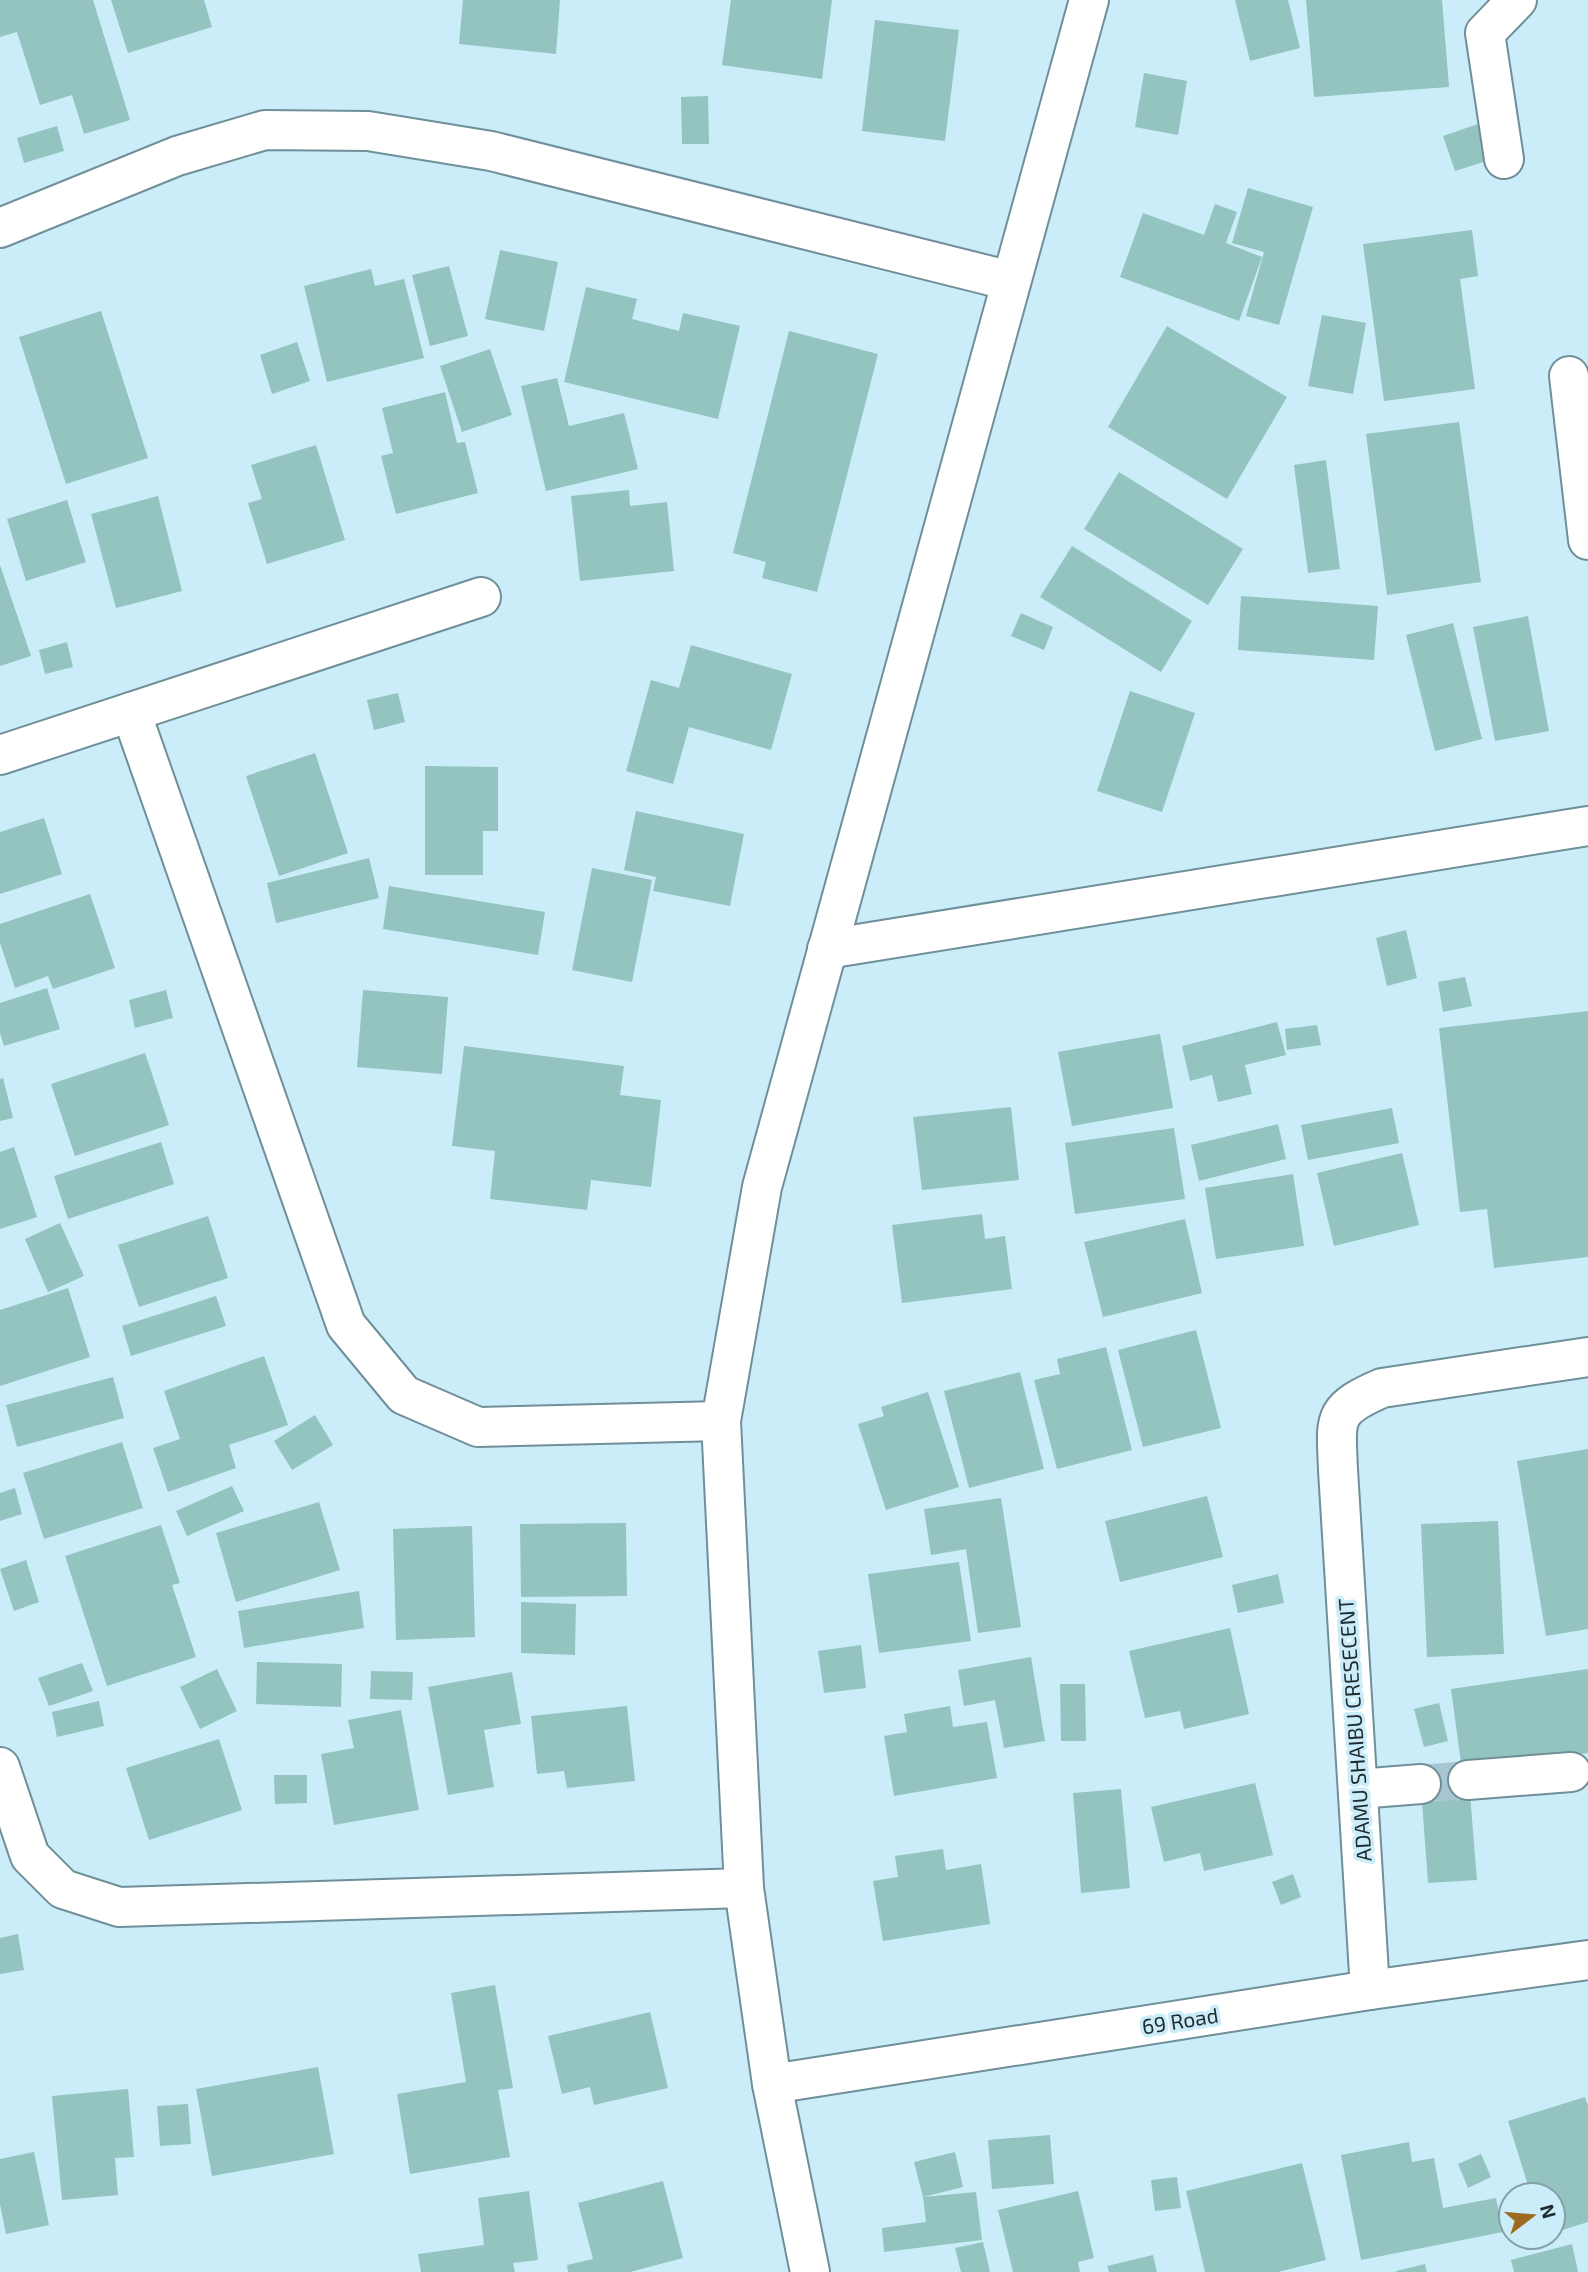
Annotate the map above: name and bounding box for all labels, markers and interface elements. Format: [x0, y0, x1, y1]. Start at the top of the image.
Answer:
street label: ADAMU SHAIBU CRESECENT [1332, 1597, 1376, 1863]
street label: 69 Road [1140, 2002, 1220, 2038]
north arrow [1497, 2181, 1567, 2251]
text: N [1536, 2201, 1562, 2221]

